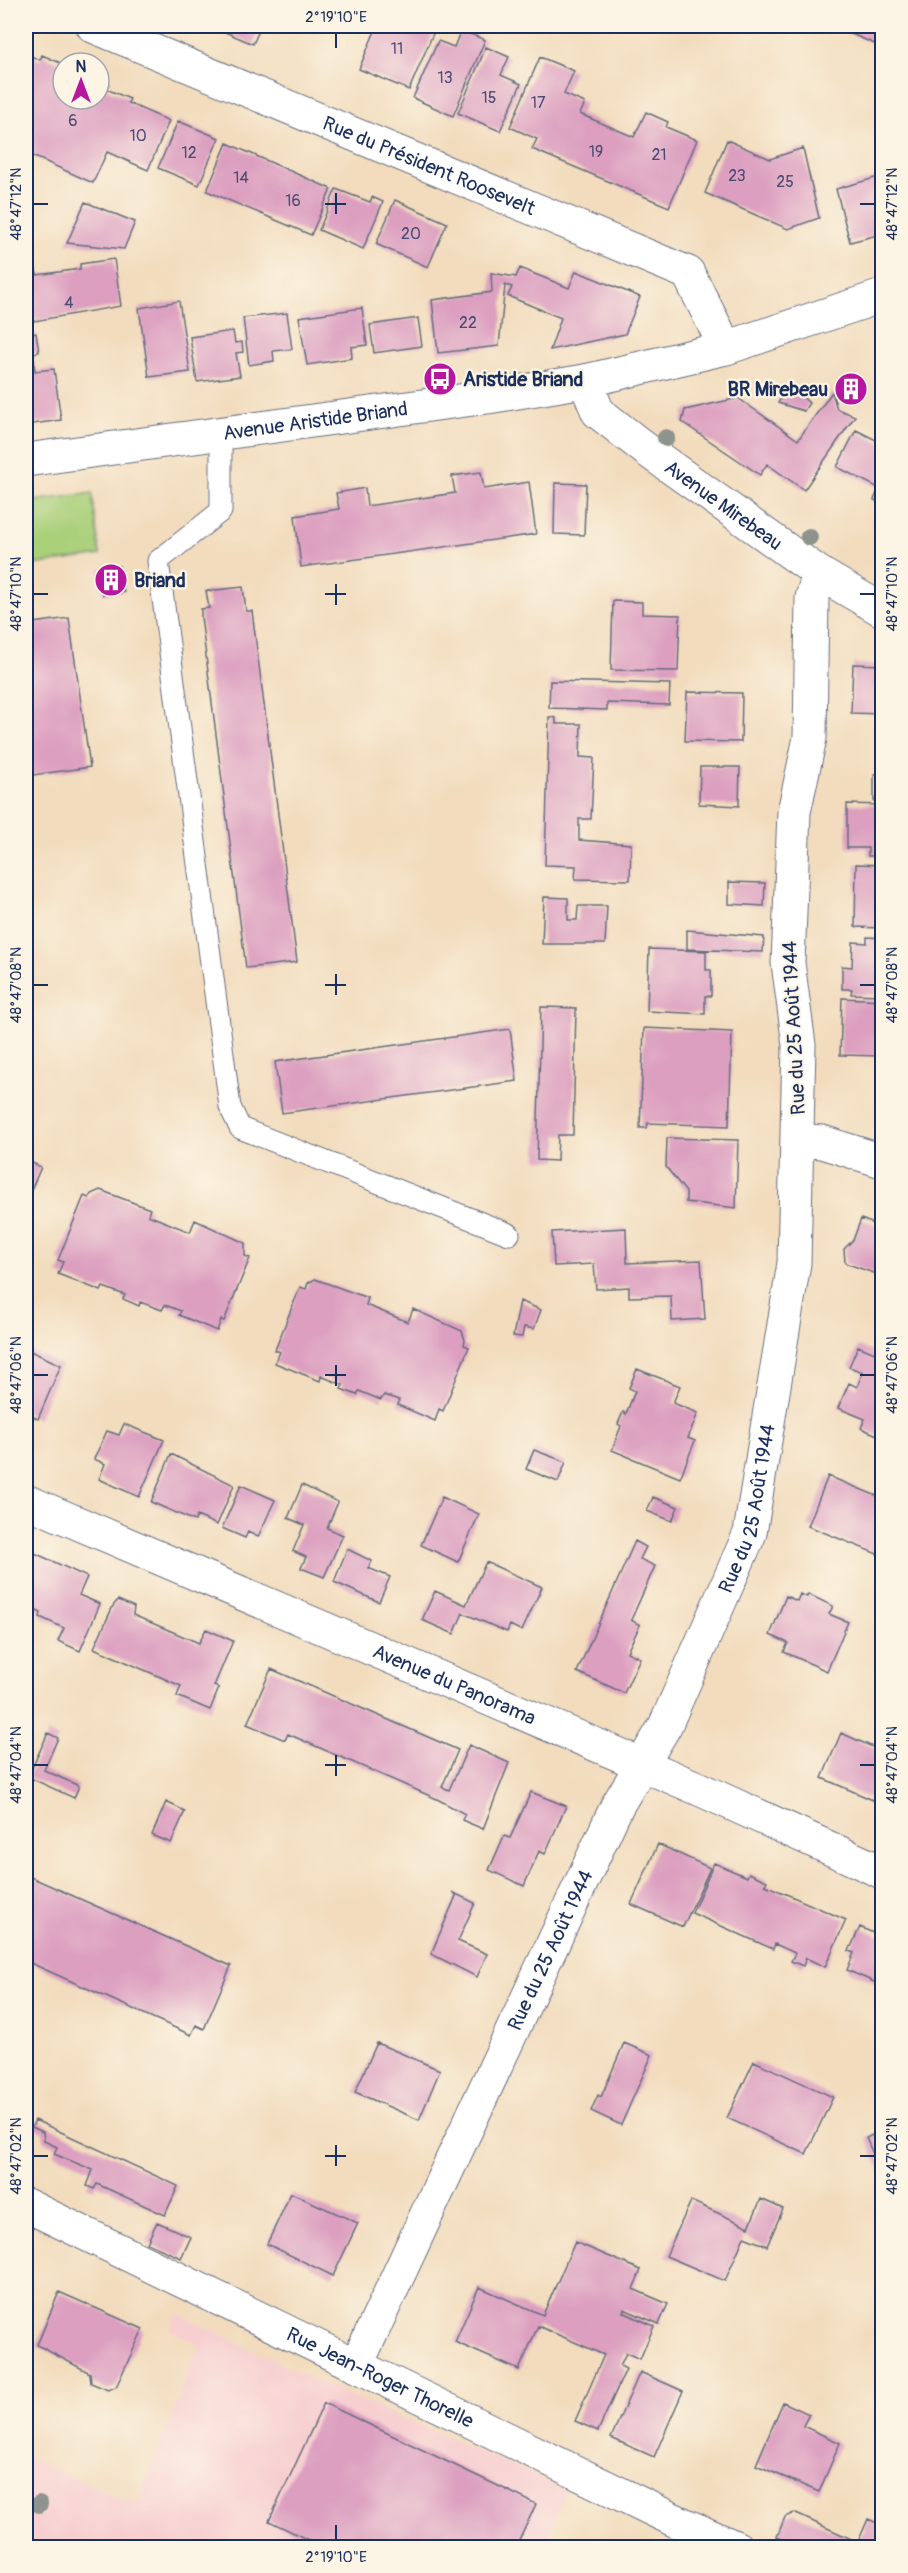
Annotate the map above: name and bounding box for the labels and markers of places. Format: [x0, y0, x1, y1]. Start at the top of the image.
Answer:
bus stop icon: Aristide Briand [422, 361, 458, 397]
place label: Aristide Briand [463, 367, 583, 392]
building icon: BR Mirebeau [833, 371, 869, 407]
place label: BR Mirebeau [728, 377, 828, 402]
building icon: Briand [93, 562, 129, 598]
place label: Briand [134, 568, 186, 593]

